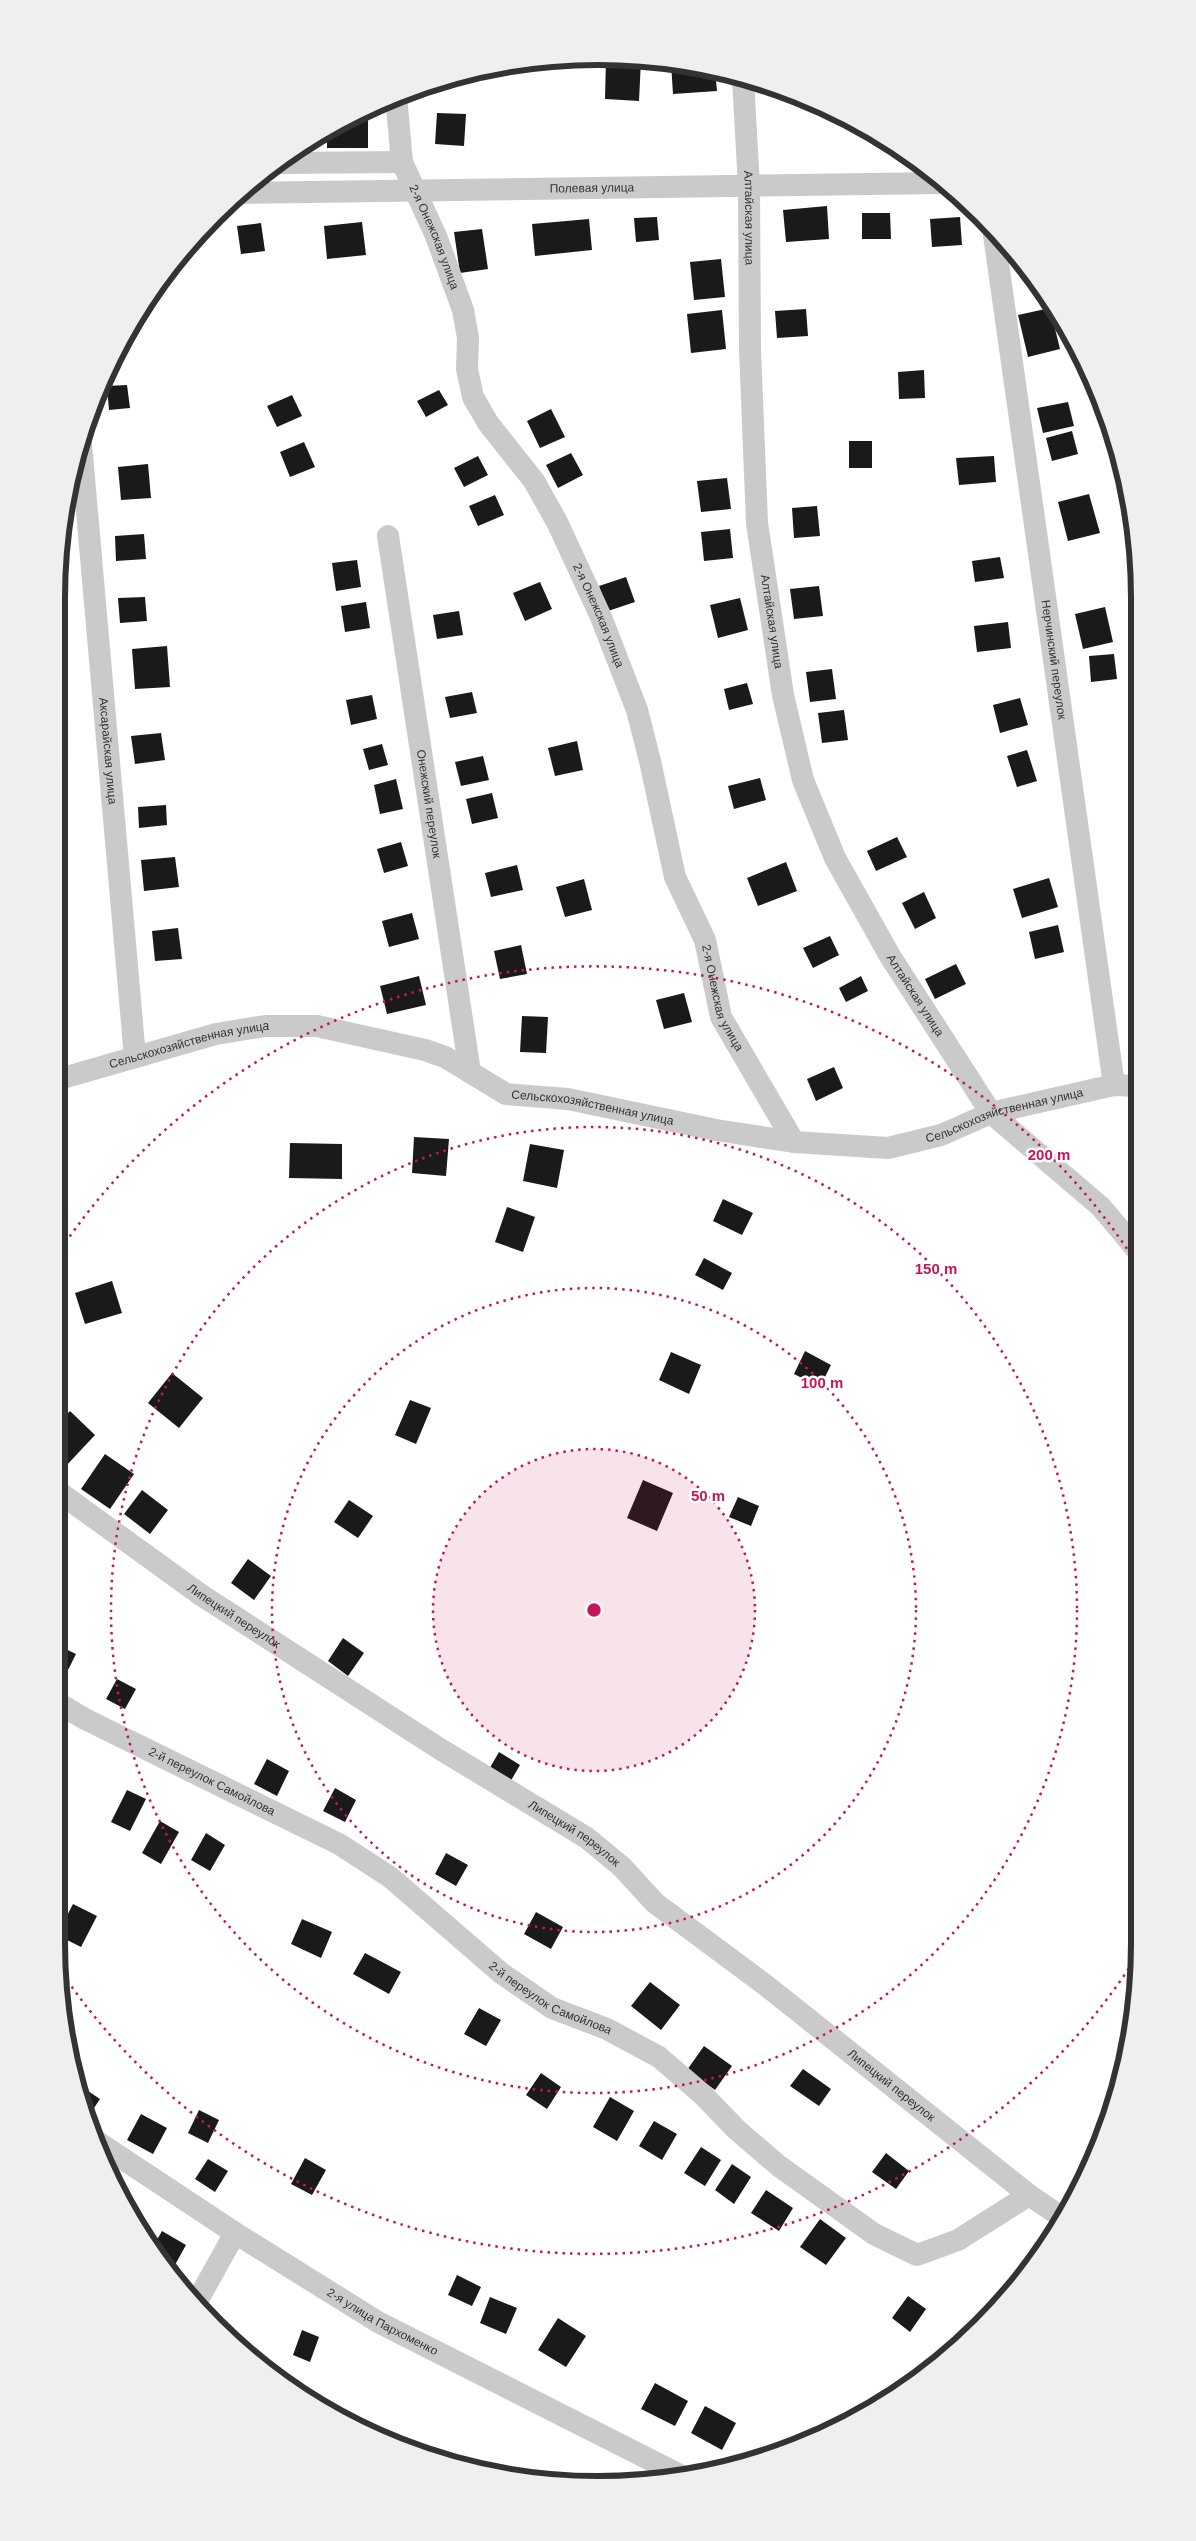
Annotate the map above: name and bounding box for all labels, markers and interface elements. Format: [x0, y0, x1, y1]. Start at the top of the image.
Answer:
street label: Алтайская улица [741, 170, 756, 266]
street label: Полевая улица [550, 180, 635, 196]
street label: 2-я Онежская улица [406, 182, 462, 292]
street label: 2-я Онежская улица [570, 561, 627, 670]
street label: Алтайская улица [758, 574, 786, 670]
street label: Нерчинский переулок [1039, 599, 1069, 721]
street label: Аксарайская улица [96, 697, 120, 805]
street label: Онежский переулок [414, 749, 444, 860]
street label: 2-я Онежская улица [699, 943, 747, 1054]
street label: Алтайская улица [884, 952, 947, 1039]
street label: Сельскохозяйственная улица [108, 1019, 269, 1071]
street label: Сельскохозяйственная улица [924, 1085, 1085, 1146]
street label: Сельскохозяйственная улица [511, 1087, 675, 1128]
text: 200 m [1028, 1146, 1070, 1163]
text: 150 m [915, 1260, 957, 1277]
text: 100 m [801, 1374, 843, 1391]
text: 50 m [691, 1487, 725, 1504]
street label: Липецкий переулок [185, 1581, 284, 1652]
centre of rings [585, 1601, 603, 1619]
street label: 2-й переулок Самойлова [146, 1744, 278, 1819]
street label: Липецкий переулок [526, 1797, 623, 1870]
street label: 2-й переулок Самойлова [486, 1959, 615, 2038]
street label: Липецкий переулок [845, 2046, 938, 2125]
street label: 2-я улица Пархоменко [325, 2285, 441, 2358]

